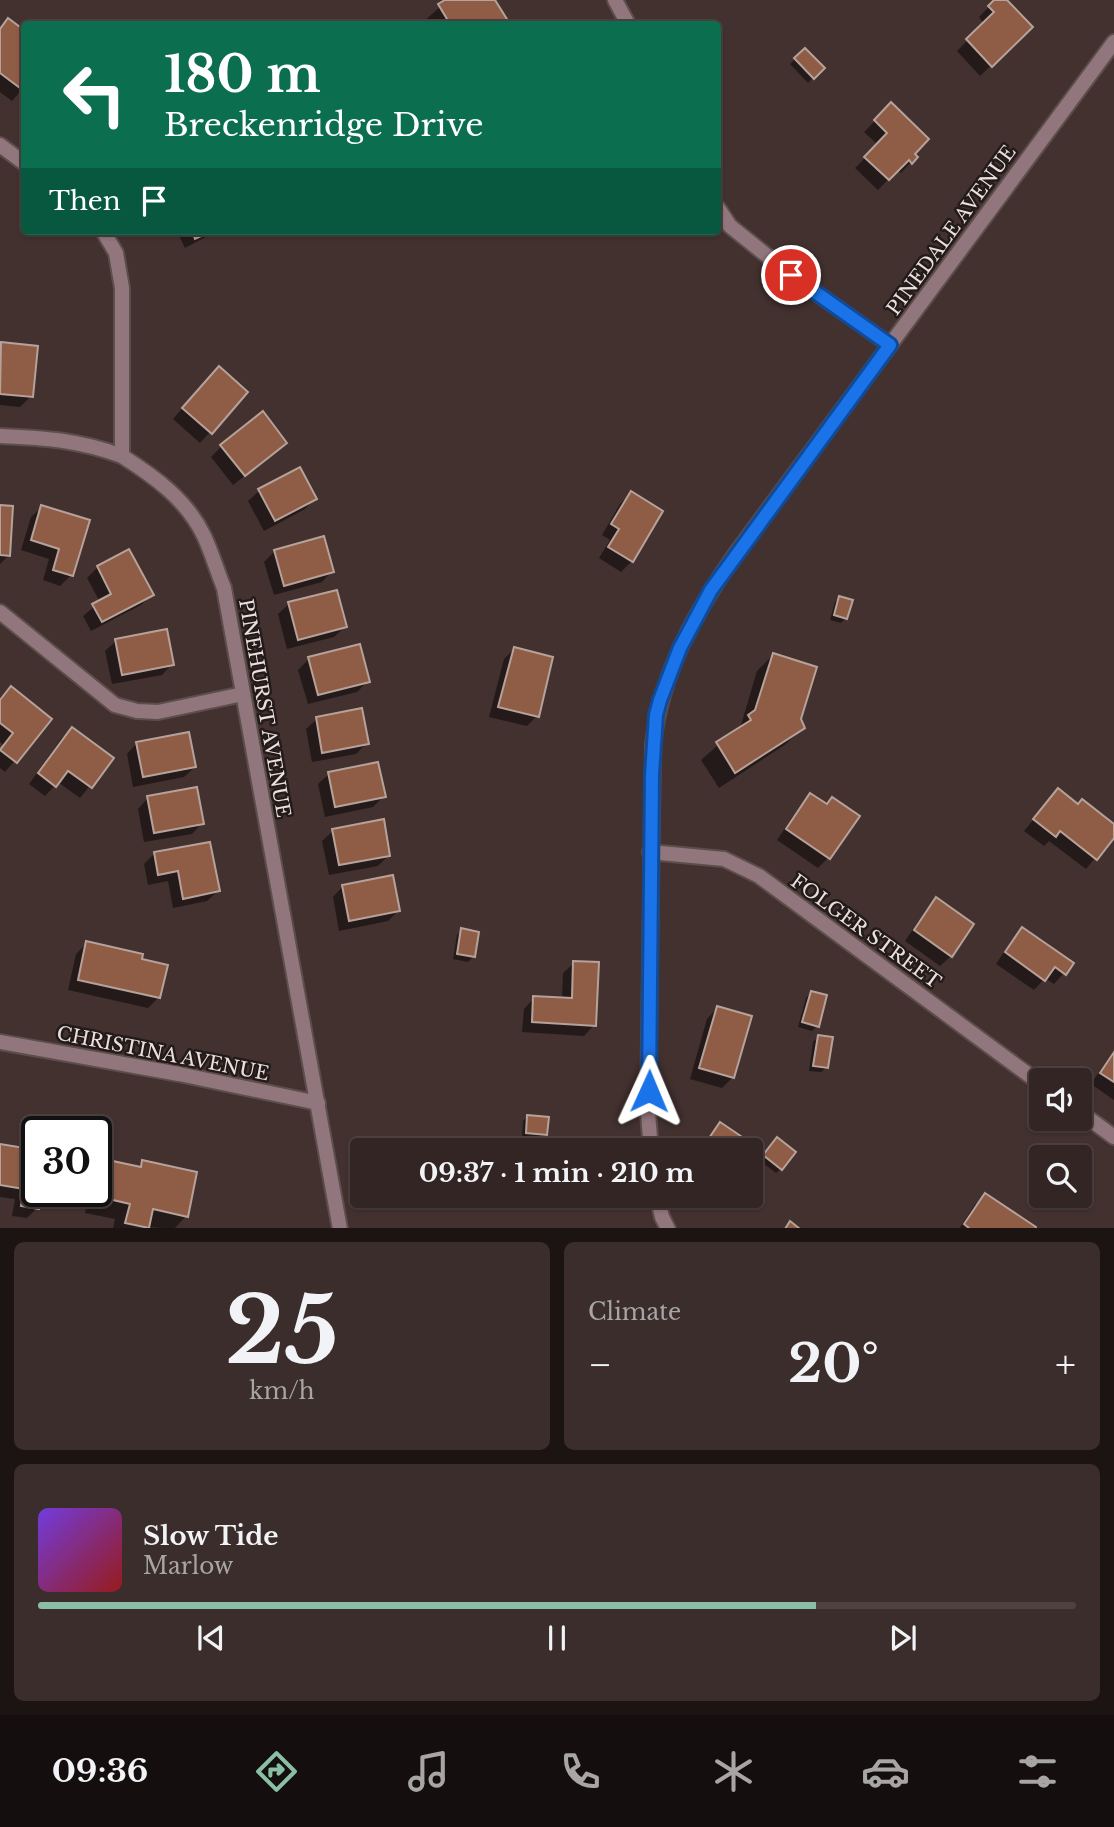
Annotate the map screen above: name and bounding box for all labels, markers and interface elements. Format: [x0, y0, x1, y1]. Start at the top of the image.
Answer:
text: 180 m [164, 44, 321, 105]
icon: left [49, 49, 140, 140]
text: Breckenridge Drive [164, 105, 484, 145]
street label: PINEDALE AVENUE [882, 141, 1021, 320]
icon: arrive [135, 182, 173, 220]
text: Then [49, 185, 121, 217]
pin [761, 245, 821, 305]
icon: arrive [772, 256, 810, 294]
street label: PINEHURST AVENUE [234, 597, 295, 819]
street label: FOLGER STREET [786, 869, 945, 993]
street label: CHRISTINA AVENUE [55, 1022, 271, 1085]
position arrow [612, 1054, 686, 1128]
map controls [1029, 1068, 1092, 1208]
button: sound [1029, 1068, 1092, 1131]
speed limit sign: 30 [21, 1116, 112, 1207]
button: search [1029, 1145, 1092, 1208]
text: 09:37 · 1 min · 210 m [419, 1157, 694, 1189]
text: 25 [225, 1275, 339, 1388]
text: Climate [588, 1298, 681, 1326]
text: 20° [788, 1332, 879, 1396]
text: − [588, 1341, 612, 1388]
text: + [1055, 1341, 1076, 1388]
text: km/h [249, 1377, 315, 1405]
text: Slow Tide [143, 1520, 279, 1552]
text: Marlow [143, 1552, 233, 1580]
icon: previous [192, 1619, 230, 1657]
icon: pause [538, 1619, 576, 1657]
icon: next [884, 1619, 922, 1657]
icon: directions [252, 1747, 301, 1796]
icon: music [404, 1747, 453, 1796]
icon: phone [556, 1747, 605, 1796]
icon: climate [709, 1747, 758, 1796]
icon: car [861, 1747, 910, 1796]
icon: filters [1013, 1747, 1062, 1796]
text: 09:36 [52, 1751, 148, 1791]

